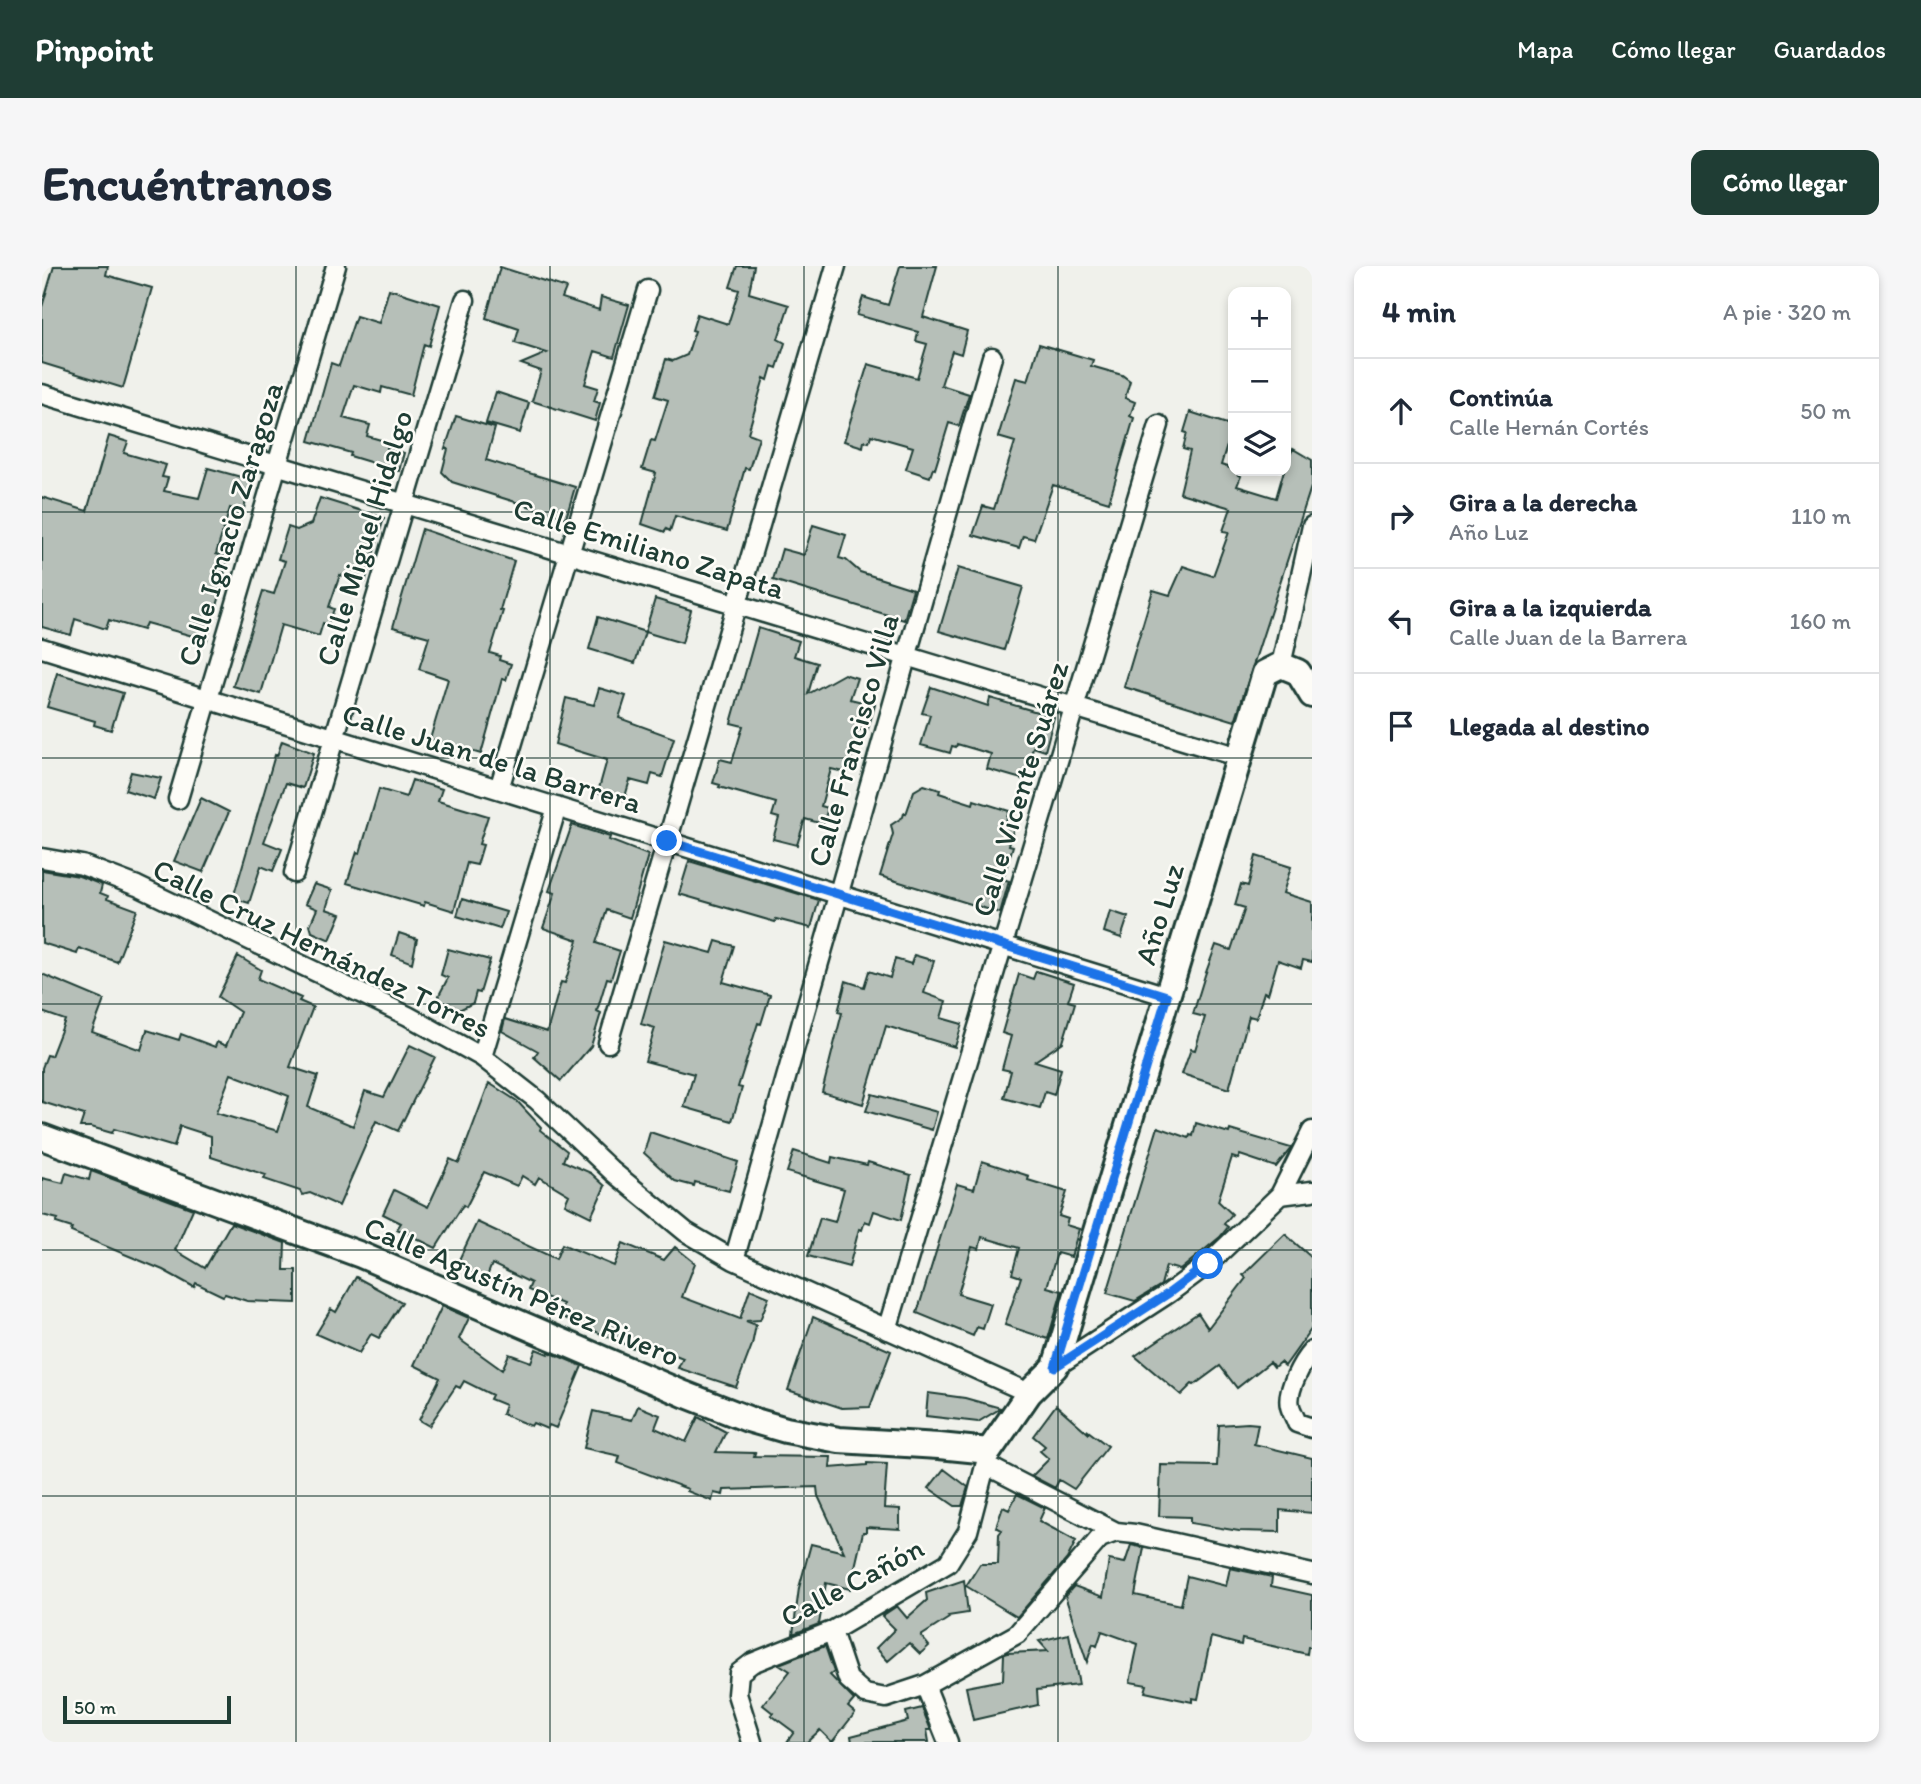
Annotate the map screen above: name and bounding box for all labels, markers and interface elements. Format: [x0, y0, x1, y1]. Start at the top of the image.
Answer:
text: Pinpoint [35, 30, 153, 69]
text: Mapa [1517, 35, 1573, 64]
text: Cómo llegar [1611, 35, 1736, 64]
text: Guardados [1774, 35, 1886, 64]
button: Cómo llegar [1691, 150, 1879, 215]
text: Encuéntranos [42, 153, 333, 212]
map controls [1228, 287, 1291, 476]
button: + [1228, 287, 1291, 350]
text: 4 min [1382, 293, 1456, 330]
text: A pie · 320 m [1723, 298, 1851, 326]
button: − [1228, 350, 1291, 413]
street label: Calle Ignacio Zaragoza [169, 377, 291, 671]
text: Continúa [1449, 381, 1553, 413]
icon: ahead [1382, 392, 1420, 430]
text: 50 m [1800, 397, 1851, 425]
street label: Calle Miguel Hidalgo [308, 406, 420, 670]
button: layers [1228, 413, 1291, 476]
text: Calle Hernán Cortés [1449, 413, 1649, 441]
text: Gira a la derecha [1449, 486, 1637, 518]
street label: Calle Emiliano Zapata [509, 489, 789, 607]
icon: right [1382, 497, 1420, 535]
text: 110 m [1791, 502, 1851, 530]
text: Año Luz [1449, 518, 1529, 546]
text: Gira a la izquierda [1449, 591, 1652, 623]
icon: left [1382, 602, 1420, 640]
text: 160 m [1789, 607, 1851, 635]
street label: Calle Francisco Villa [799, 609, 907, 871]
text: Calle Juan de la Barrera [1449, 623, 1688, 651]
street label: Calle Vicente Suárez [964, 657, 1076, 921]
street label: Calle Juan de la Barrera [338, 695, 647, 821]
icon: arrive [1382, 707, 1420, 745]
text: Llegada al destino [1449, 710, 1650, 742]
route end [651, 825, 682, 856]
street label: Calle Cruz Hernández Torres [147, 850, 497, 1046]
street label: Año Luz [1126, 859, 1192, 969]
street label: Calle Agustín Pérez Rivero [359, 1208, 685, 1374]
route start [1192, 1248, 1223, 1279]
street label: Calle Cañón [774, 1529, 930, 1635]
scale bar [63, 1693, 231, 1725]
text: 50 m [74, 1696, 116, 1719]

